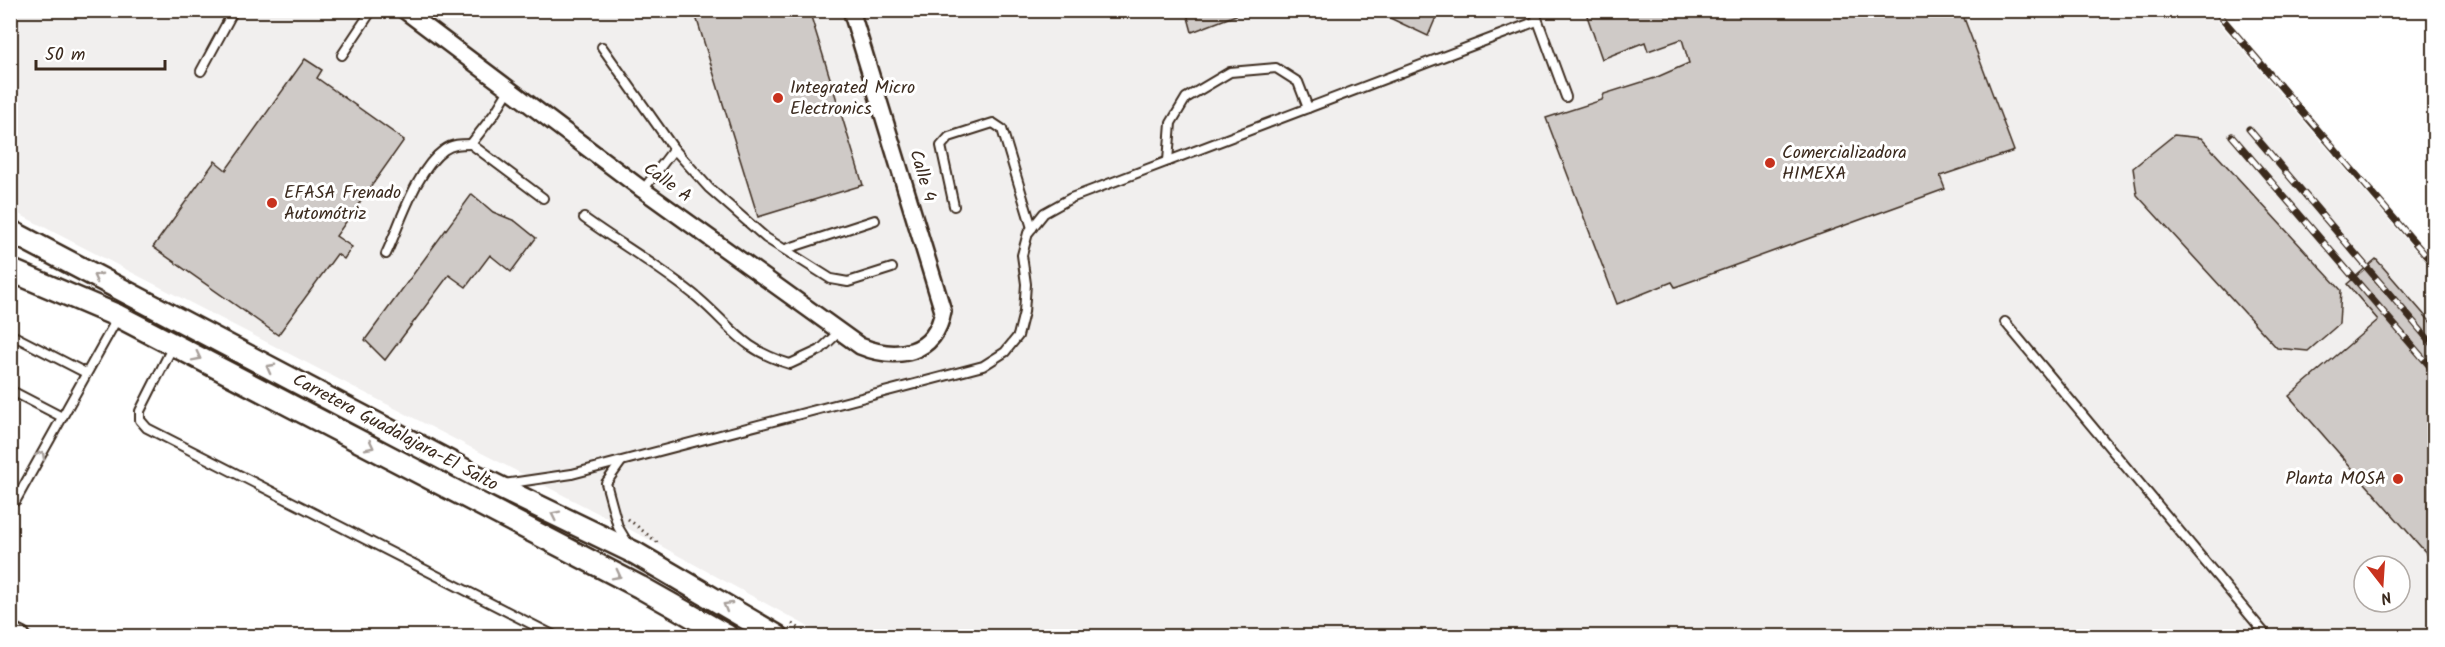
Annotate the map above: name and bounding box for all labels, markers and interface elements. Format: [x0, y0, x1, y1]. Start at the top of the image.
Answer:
scale bar [36, 33, 165, 71]
text: 50 m [45, 41, 85, 70]
place label: Integrated Micro Electronics [790, 74, 915, 124]
marker: Integrated Micro Electronics [771, 91, 785, 105]
place label: Comercializadora HIMEXA [1782, 139, 1907, 189]
street label: Calle 4 [900, 146, 944, 206]
street label: Calle A [637, 155, 698, 211]
marker: Comercializadora HIMEXA [1763, 156, 1777, 170]
place label: EFASA Frenado Automótriz [284, 179, 401, 229]
marker: EFASA Frenado Automótriz [265, 196, 279, 210]
one-way arrow [93, 273, 104, 284]
one-way arrow [190, 349, 201, 361]
one-way arrow [265, 363, 276, 375]
street label: Carretera Guadalajara-El Salto [287, 366, 503, 500]
one-way arrow [363, 439, 374, 451]
one-way arrow [34, 451, 45, 461]
place label: Planta MOSA [2285, 465, 2386, 494]
marker: Planta MOSA [2391, 472, 2405, 486]
one-way arrow [551, 510, 562, 522]
north arrow [2352, 554, 2412, 614]
one-way arrow [611, 568, 622, 579]
text: N [2377, 583, 2394, 610]
one-way arrow [723, 602, 733, 614]

